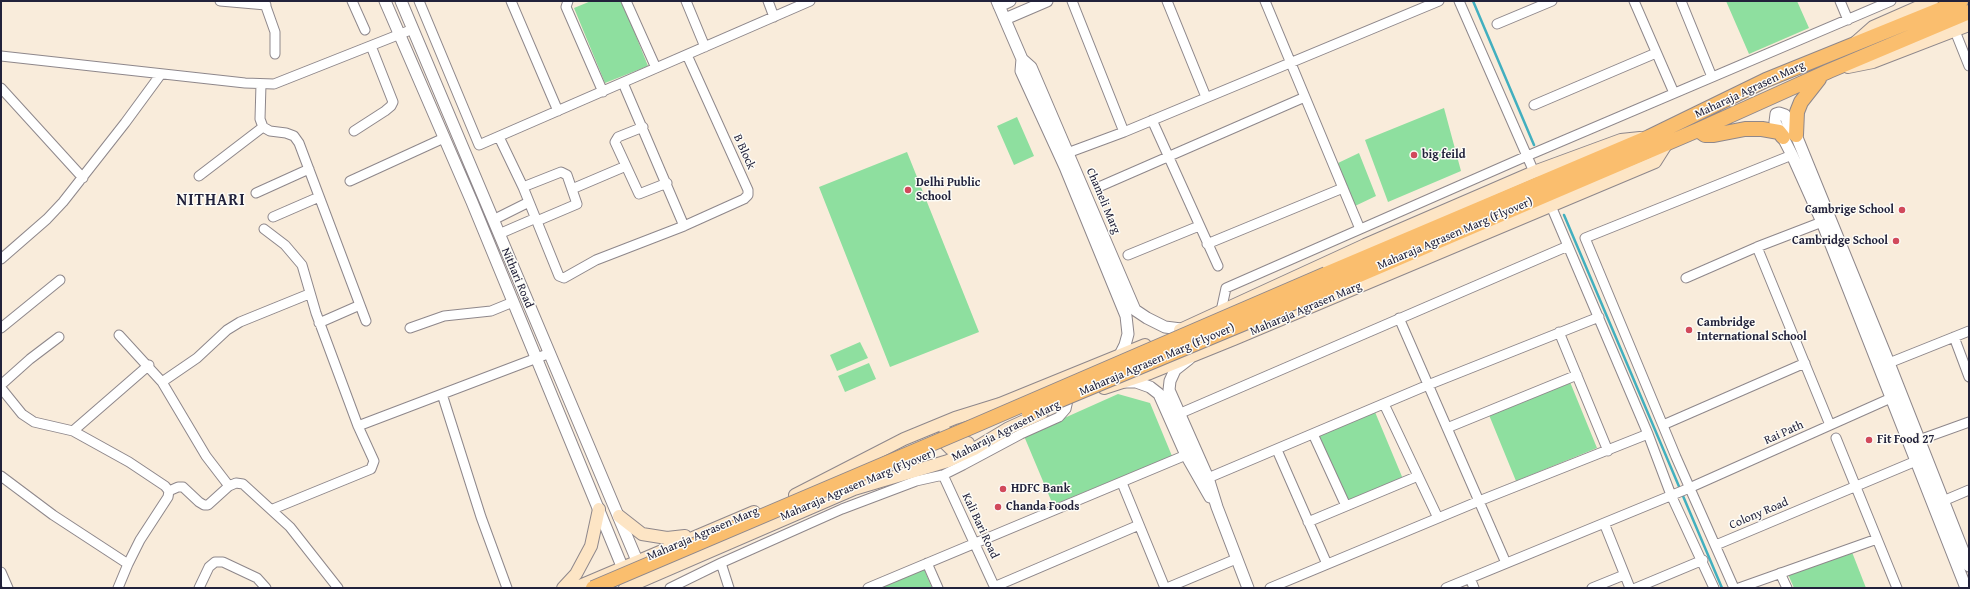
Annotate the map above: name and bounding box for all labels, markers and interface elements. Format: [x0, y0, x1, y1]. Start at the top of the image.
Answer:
street label: Maharaja Agrasen Marg [1693, 58, 1807, 122]
street label: B Block [730, 132, 758, 172]
place label: big feild [1422, 148, 1466, 162]
marker: big feild [1409, 150, 1419, 160]
street label: Chameli Marg [1083, 166, 1123, 236]
place label: Delhi Public School [916, 176, 980, 204]
marker: Delhi Public School [903, 185, 913, 195]
district label: NITHARI [176, 191, 246, 211]
street label: Maharaja Agrasen Marg (Flyover) [1375, 195, 1535, 273]
place label: Cambrige School [1805, 203, 1894, 217]
marker: Cambrige School [1897, 205, 1907, 215]
place label: Cambridge School [1792, 234, 1888, 248]
marker: Cambridge School [1891, 236, 1901, 246]
street label: Nithari Road [498, 246, 536, 310]
street label: Maharaja Agrasen Marg [1248, 279, 1364, 339]
place label: Cambridge International School [1697, 316, 1807, 344]
street label: Maharaja Agrasen Marg (Flyover) [1077, 321, 1237, 399]
marker: Cambridge International School [1684, 325, 1694, 335]
street label: Maharaja Agrasen Marg [949, 397, 1063, 465]
street label: Rai Path [1762, 418, 1806, 448]
place label: Fit Food 27 [1877, 433, 1935, 447]
marker: Fit Food 27 [1864, 435, 1874, 445]
street label: Maharaja Agrasen Marg (Flyover) [778, 446, 938, 524]
place label: HDFC Bank [1011, 482, 1070, 496]
marker: HDFC Bank [998, 484, 1008, 494]
street label: Kali Bari Road [959, 491, 1001, 561]
street label: Colony Road [1727, 495, 1791, 533]
place label: Chanda Foods [1006, 500, 1079, 514]
marker: Chanda Foods [993, 502, 1003, 512]
street label: Maharaja Agrasen Marg [645, 504, 761, 564]

